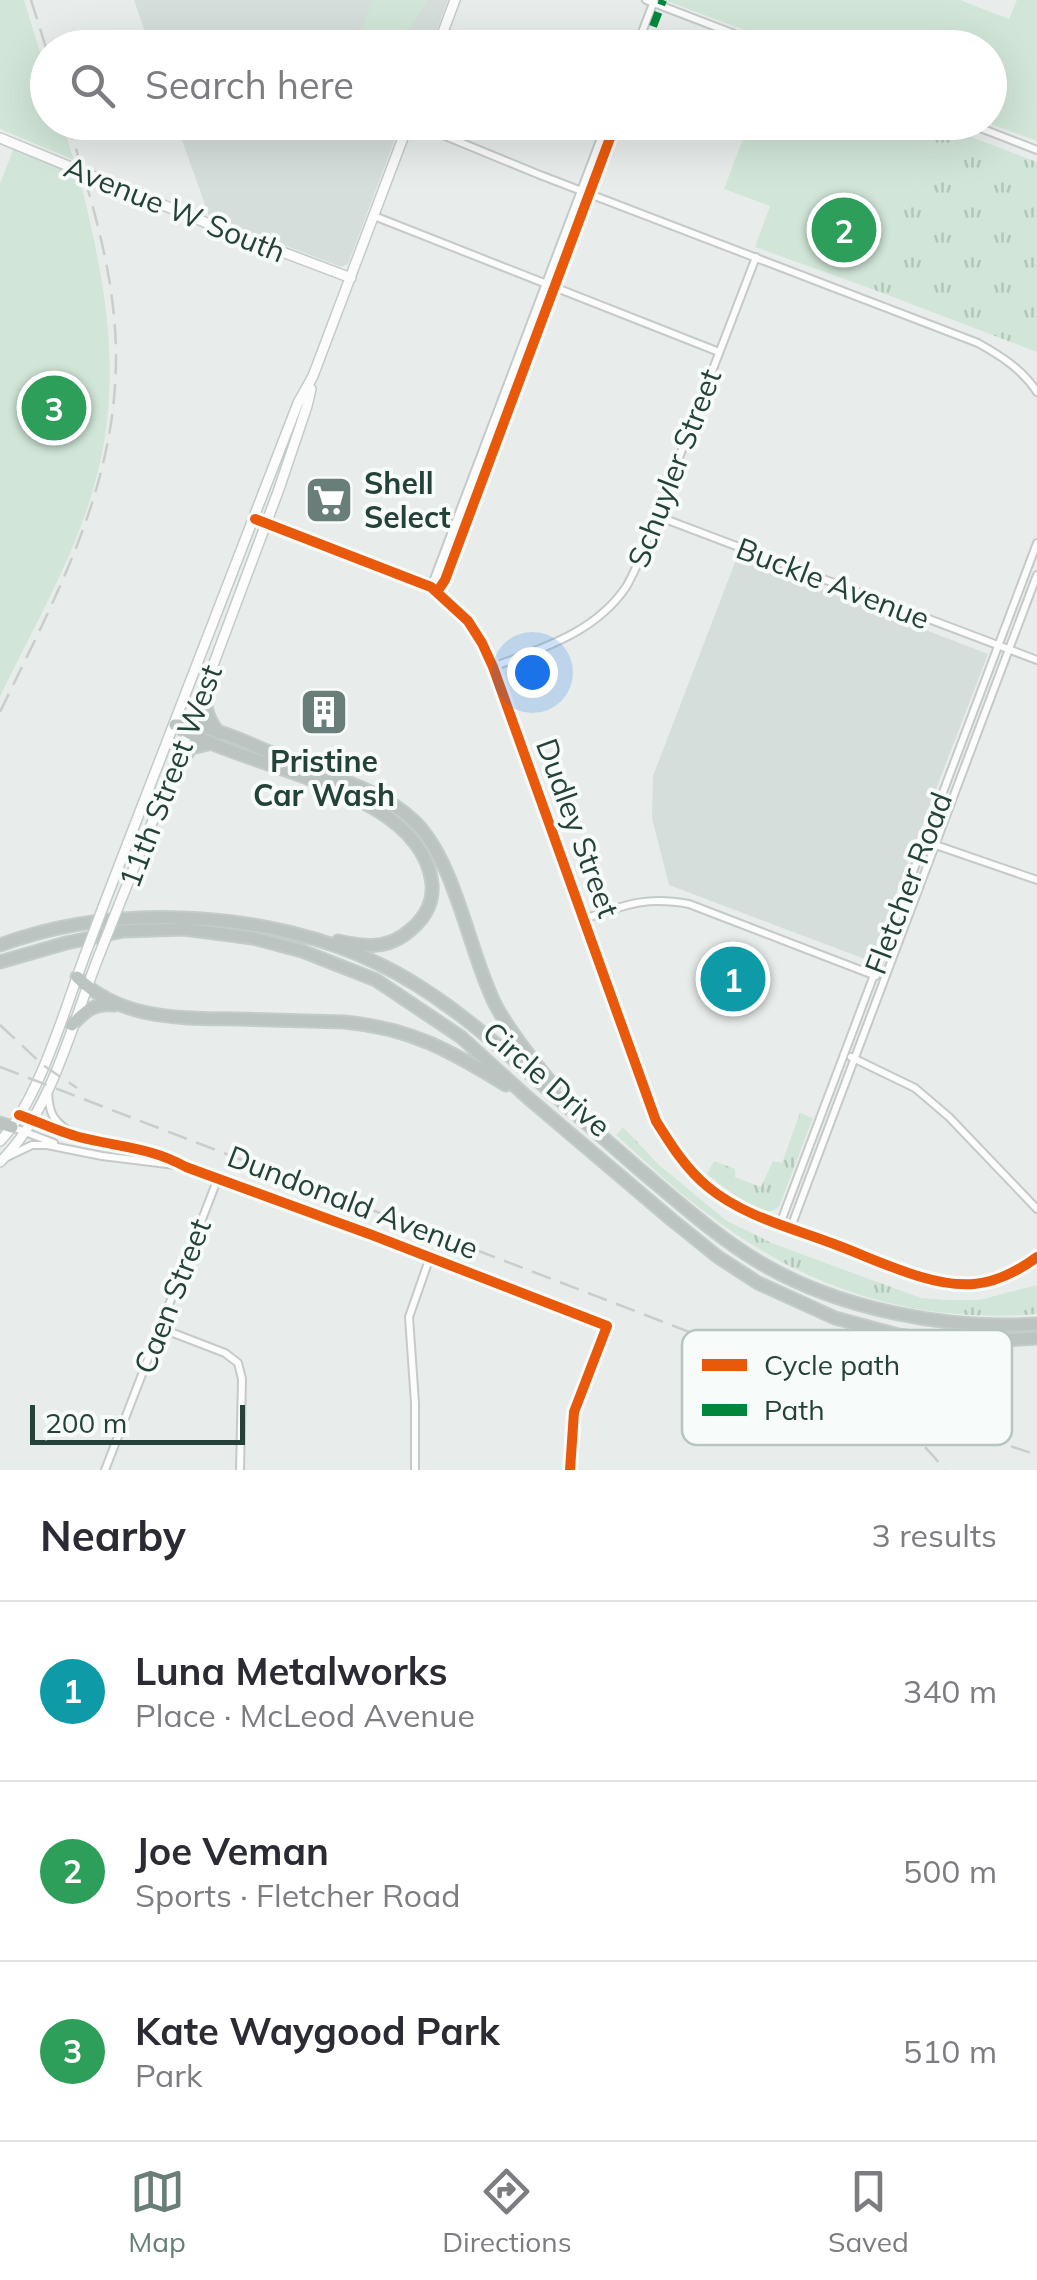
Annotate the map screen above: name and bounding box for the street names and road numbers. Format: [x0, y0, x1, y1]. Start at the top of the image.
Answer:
street label: Avenue W South [59, 147, 291, 271]
street label: Schuyler Street [619, 363, 729, 573]
street label: Buckle Avenue [731, 529, 935, 637]
street label: 11th Street West [110, 659, 230, 893]
street label: Dudley Street [528, 733, 628, 923]
street label: Fletcher Road [856, 787, 960, 979]
street label: Circle Drive [475, 1013, 619, 1145]
street label: Dundonald Avenue [222, 1137, 484, 1267]
street label: Caen Street [125, 1213, 219, 1379]

